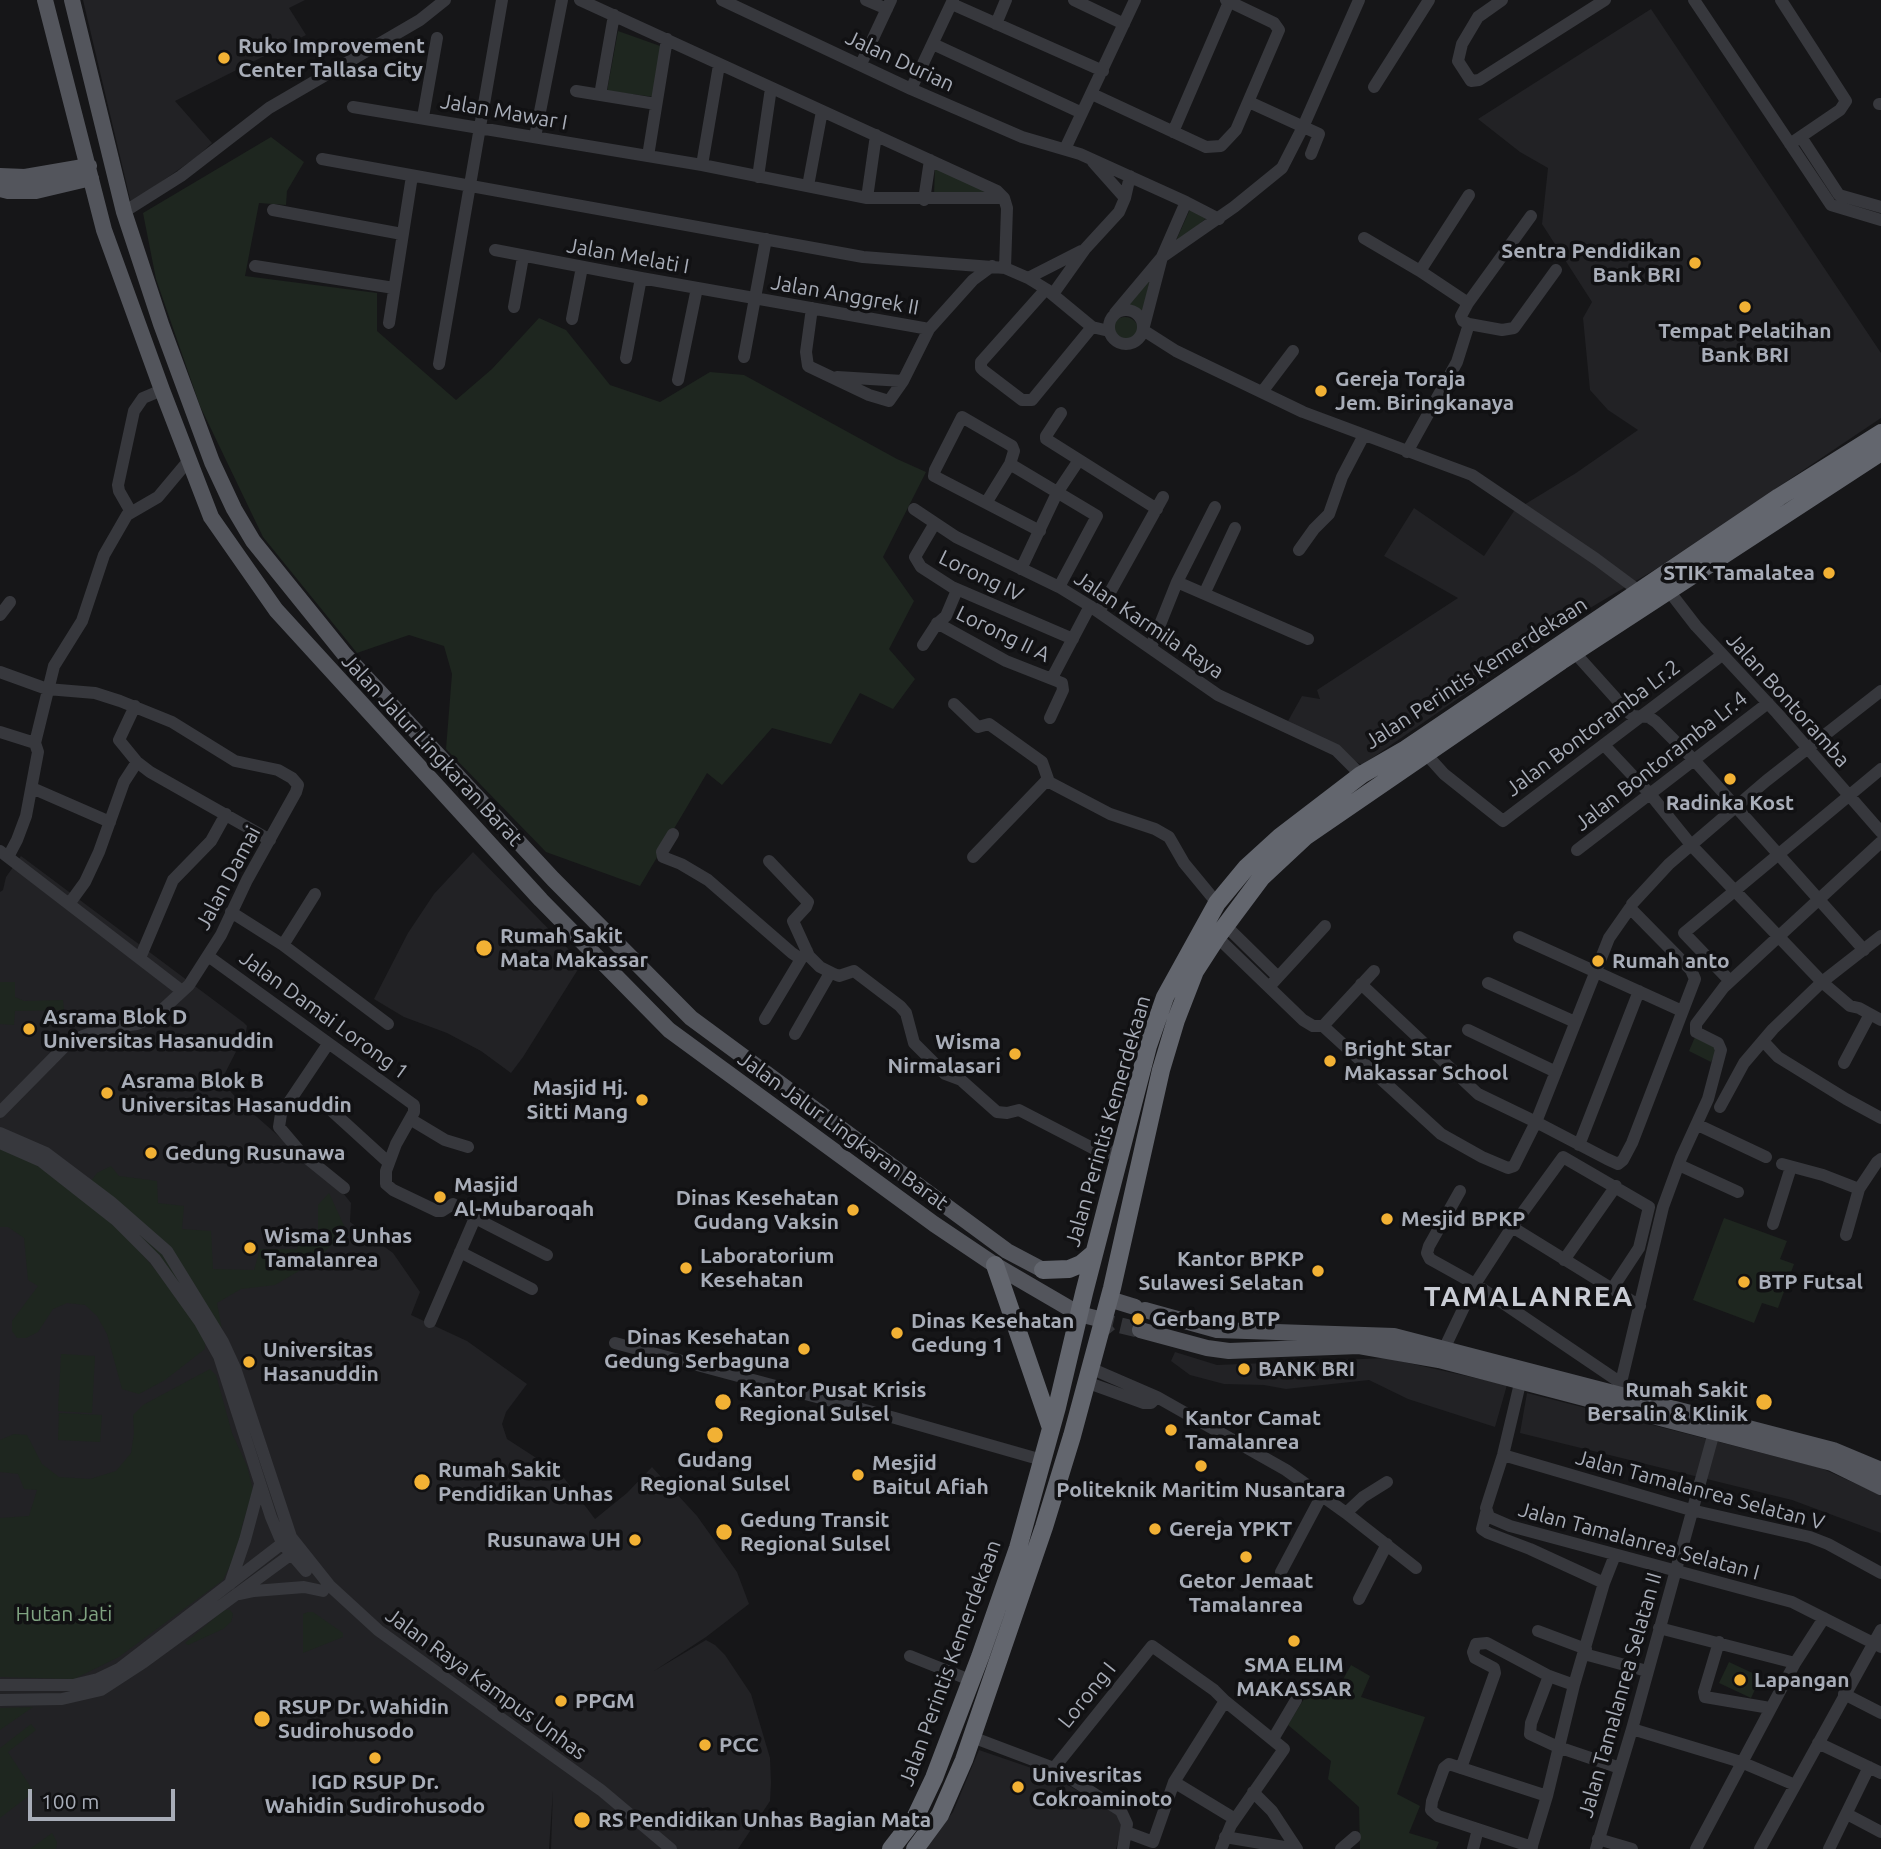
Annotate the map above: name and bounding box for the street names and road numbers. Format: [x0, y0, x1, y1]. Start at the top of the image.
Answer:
street label: Jalan Durian [842, 25, 958, 97]
street label: Jalan Mawar I [439, 88, 569, 136]
street label: Jalan Melati I [565, 233, 691, 279]
street label: Jalan Anggrek II [769, 270, 921, 320]
street label: Lorong IV [935, 545, 1027, 607]
street label: Jalan Karmila Raya [1069, 566, 1229, 684]
street label: Jalan Perintis Kemerdekaan [1360, 592, 1592, 754]
street label: Lorong II A [952, 600, 1054, 668]
street label: Jalan Bontoramba [1721, 628, 1855, 772]
street label: Jalan Jalur Lingkaran Barat [336, 649, 528, 851]
street label: Jalan Bontoramba Lr.2 [1501, 654, 1685, 802]
street label: Jalan Bontoramba Lr.4 [1570, 686, 1752, 836]
street label: Jalan Damai [190, 822, 266, 934]
street label: Jalan Damai Lorong 1 [235, 945, 413, 1085]
street label: Jalan Perintis Kemerdekaan [1060, 993, 1156, 1249]
street label: Jalan Jalur Lingkaran Barat [733, 1046, 953, 1216]
street label: Jalan Tamalanrea Selatan V [1573, 1445, 1827, 1535]
street label: Jalan Tamalanrea Selatan I [1516, 1497, 1762, 1585]
street label: Jalan Perintis Kemerdekaan [894, 1536, 1006, 1790]
street label: Jalan Tamalanrea Selatan II [1573, 1570, 1667, 1820]
street label: Jalan Raya Kampus Unhas [381, 1603, 591, 1765]
street label: Lorong I [1053, 1657, 1121, 1733]

